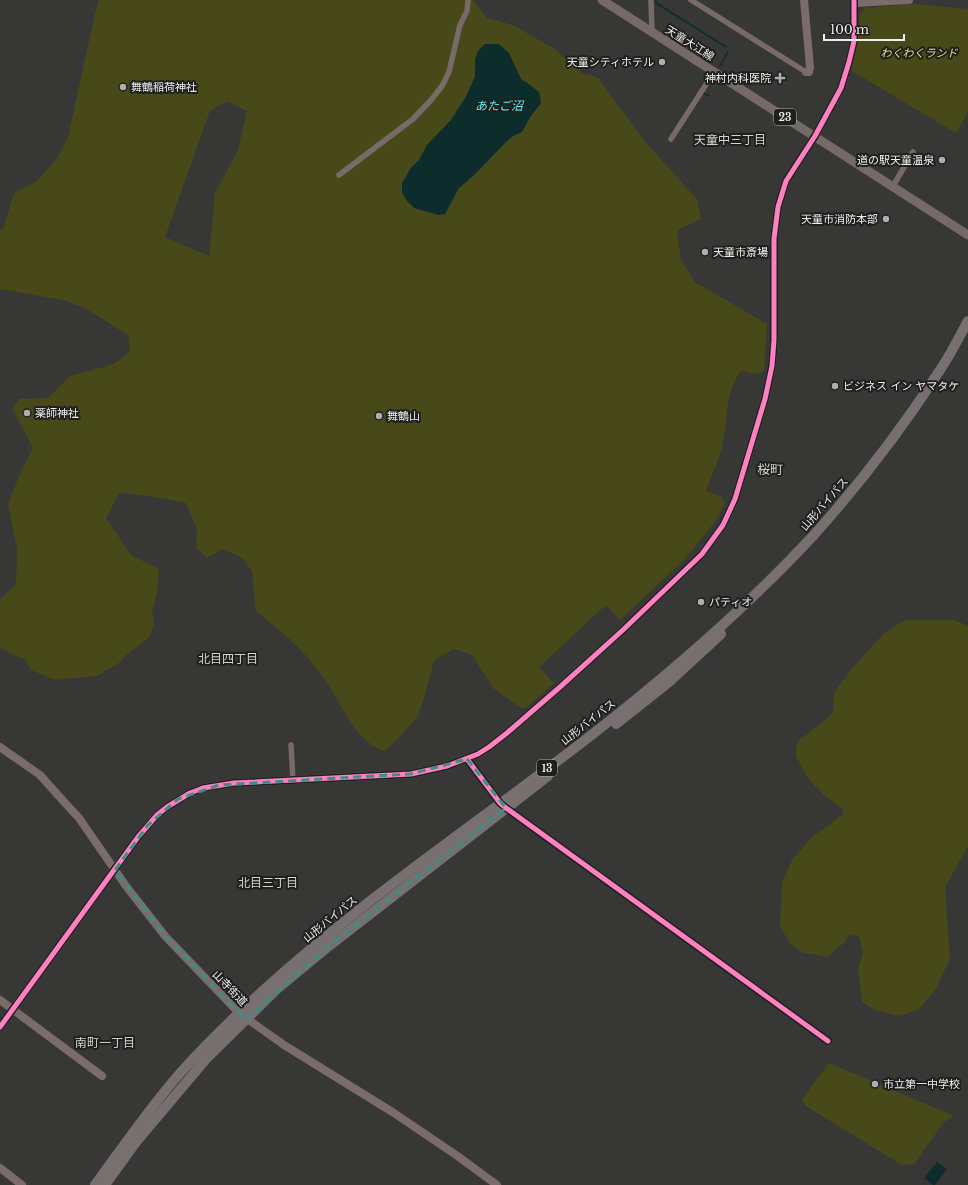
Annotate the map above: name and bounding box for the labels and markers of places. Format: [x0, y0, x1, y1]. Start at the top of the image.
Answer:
place label: 天童シティホテル [567, 55, 654, 69]
marker: 天童シティホテル [657, 57, 667, 67]
place label: 神村内科医院 [705, 71, 771, 85]
marker: 神村内科医院 [774, 72, 786, 84]
place label: 舞鶴稲荷神社 [131, 80, 197, 94]
marker: 舞鶴稲荷神社 [118, 82, 128, 92]
place label: 道の駅天童温泉 [857, 153, 935, 167]
marker: 道の駅天童温泉 [937, 155, 947, 165]
place label: 天童市消防本部 [801, 212, 878, 226]
marker: 天童市消防本部 [881, 214, 891, 224]
place label: 天童市斎場 [713, 245, 768, 259]
marker: 天童市斎場 [700, 247, 710, 257]
place label: ビジネス イン ヤマタケ [843, 379, 959, 393]
marker: ビジネス イン ヤマタケ [830, 381, 840, 391]
place label: 薬師神社 [35, 406, 79, 420]
marker: 薬師神社 [22, 408, 32, 418]
place label: 舞鶴山 [387, 409, 420, 423]
marker: 舞鶴山 [374, 411, 384, 421]
place label: パティオ [709, 595, 752, 609]
marker: パティオ [696, 597, 706, 607]
place label: 市立第一中学校 [883, 1077, 960, 1091]
marker: 市立第一中学校 [870, 1079, 880, 1089]

